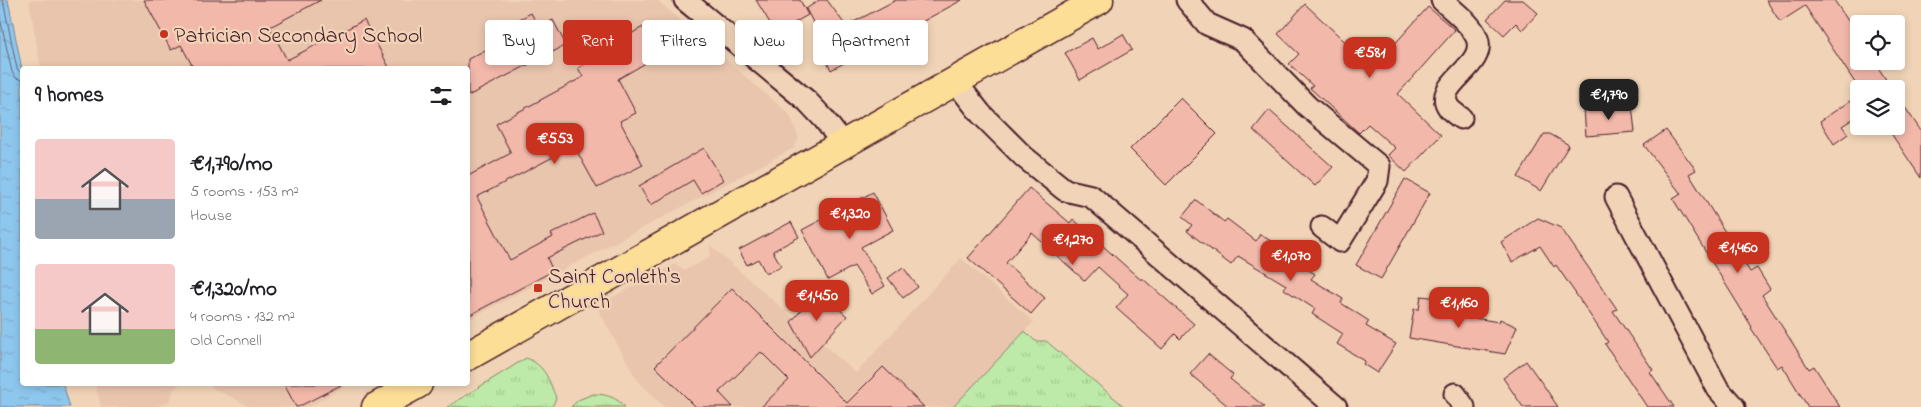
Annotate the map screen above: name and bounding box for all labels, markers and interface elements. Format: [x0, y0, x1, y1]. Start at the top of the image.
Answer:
map controls [1850, 15, 1905, 135]
button: locate [1850, 15, 1905, 70]
chip: Buy [485, 20, 553, 65]
chip: Rent [563, 20, 632, 65]
chip: Filters [642, 20, 725, 65]
chip: New [735, 20, 803, 65]
chip: Apartment [813, 20, 928, 65]
place label: Patrician Secondary School [174, 21, 423, 54]
marker: Patrician Secondary School [158, 28, 170, 40]
pin: €581 [1340, 36, 1400, 79]
text: €581 [1354, 41, 1386, 65]
pin: €1,790 [1568, 78, 1650, 121]
button: layers [1850, 80, 1905, 135]
text: 9 homes [35, 81, 104, 111]
icon: filters [427, 82, 455, 110]
text: €1,790 [1590, 83, 1628, 107]
pin: €553 [525, 122, 585, 165]
text: €553 [537, 127, 573, 151]
text: €1,790/mo [190, 150, 273, 180]
icon: home [75, 159, 135, 219]
text: 5 rooms · 153 m² [190, 180, 299, 204]
pin: €1,320 [809, 198, 891, 240]
text: €1,320 [830, 202, 870, 226]
text: House [190, 204, 232, 228]
pin: €1,270 [1032, 224, 1114, 266]
text: €1,270 [1053, 228, 1093, 252]
pin: €1,460 [1697, 232, 1779, 274]
text: €1,460 [1718, 236, 1758, 260]
pin: €1,070 [1250, 240, 1332, 282]
text: €1,070 [1271, 244, 1311, 268]
place label: Saint Conleth's Church [548, 262, 681, 319]
text: €1,320/mo [190, 275, 277, 305]
pin: €1,450 [776, 280, 858, 322]
marker: Saint Conleth's Church [532, 282, 544, 294]
icon: home [75, 284, 135, 344]
text: €1,450 [796, 284, 838, 308]
pin: €1,160 [1418, 286, 1500, 329]
text: €1,160 [1440, 291, 1478, 315]
text: 4 rooms · 132 m² [190, 305, 295, 329]
text: Old Connell [190, 329, 262, 353]

